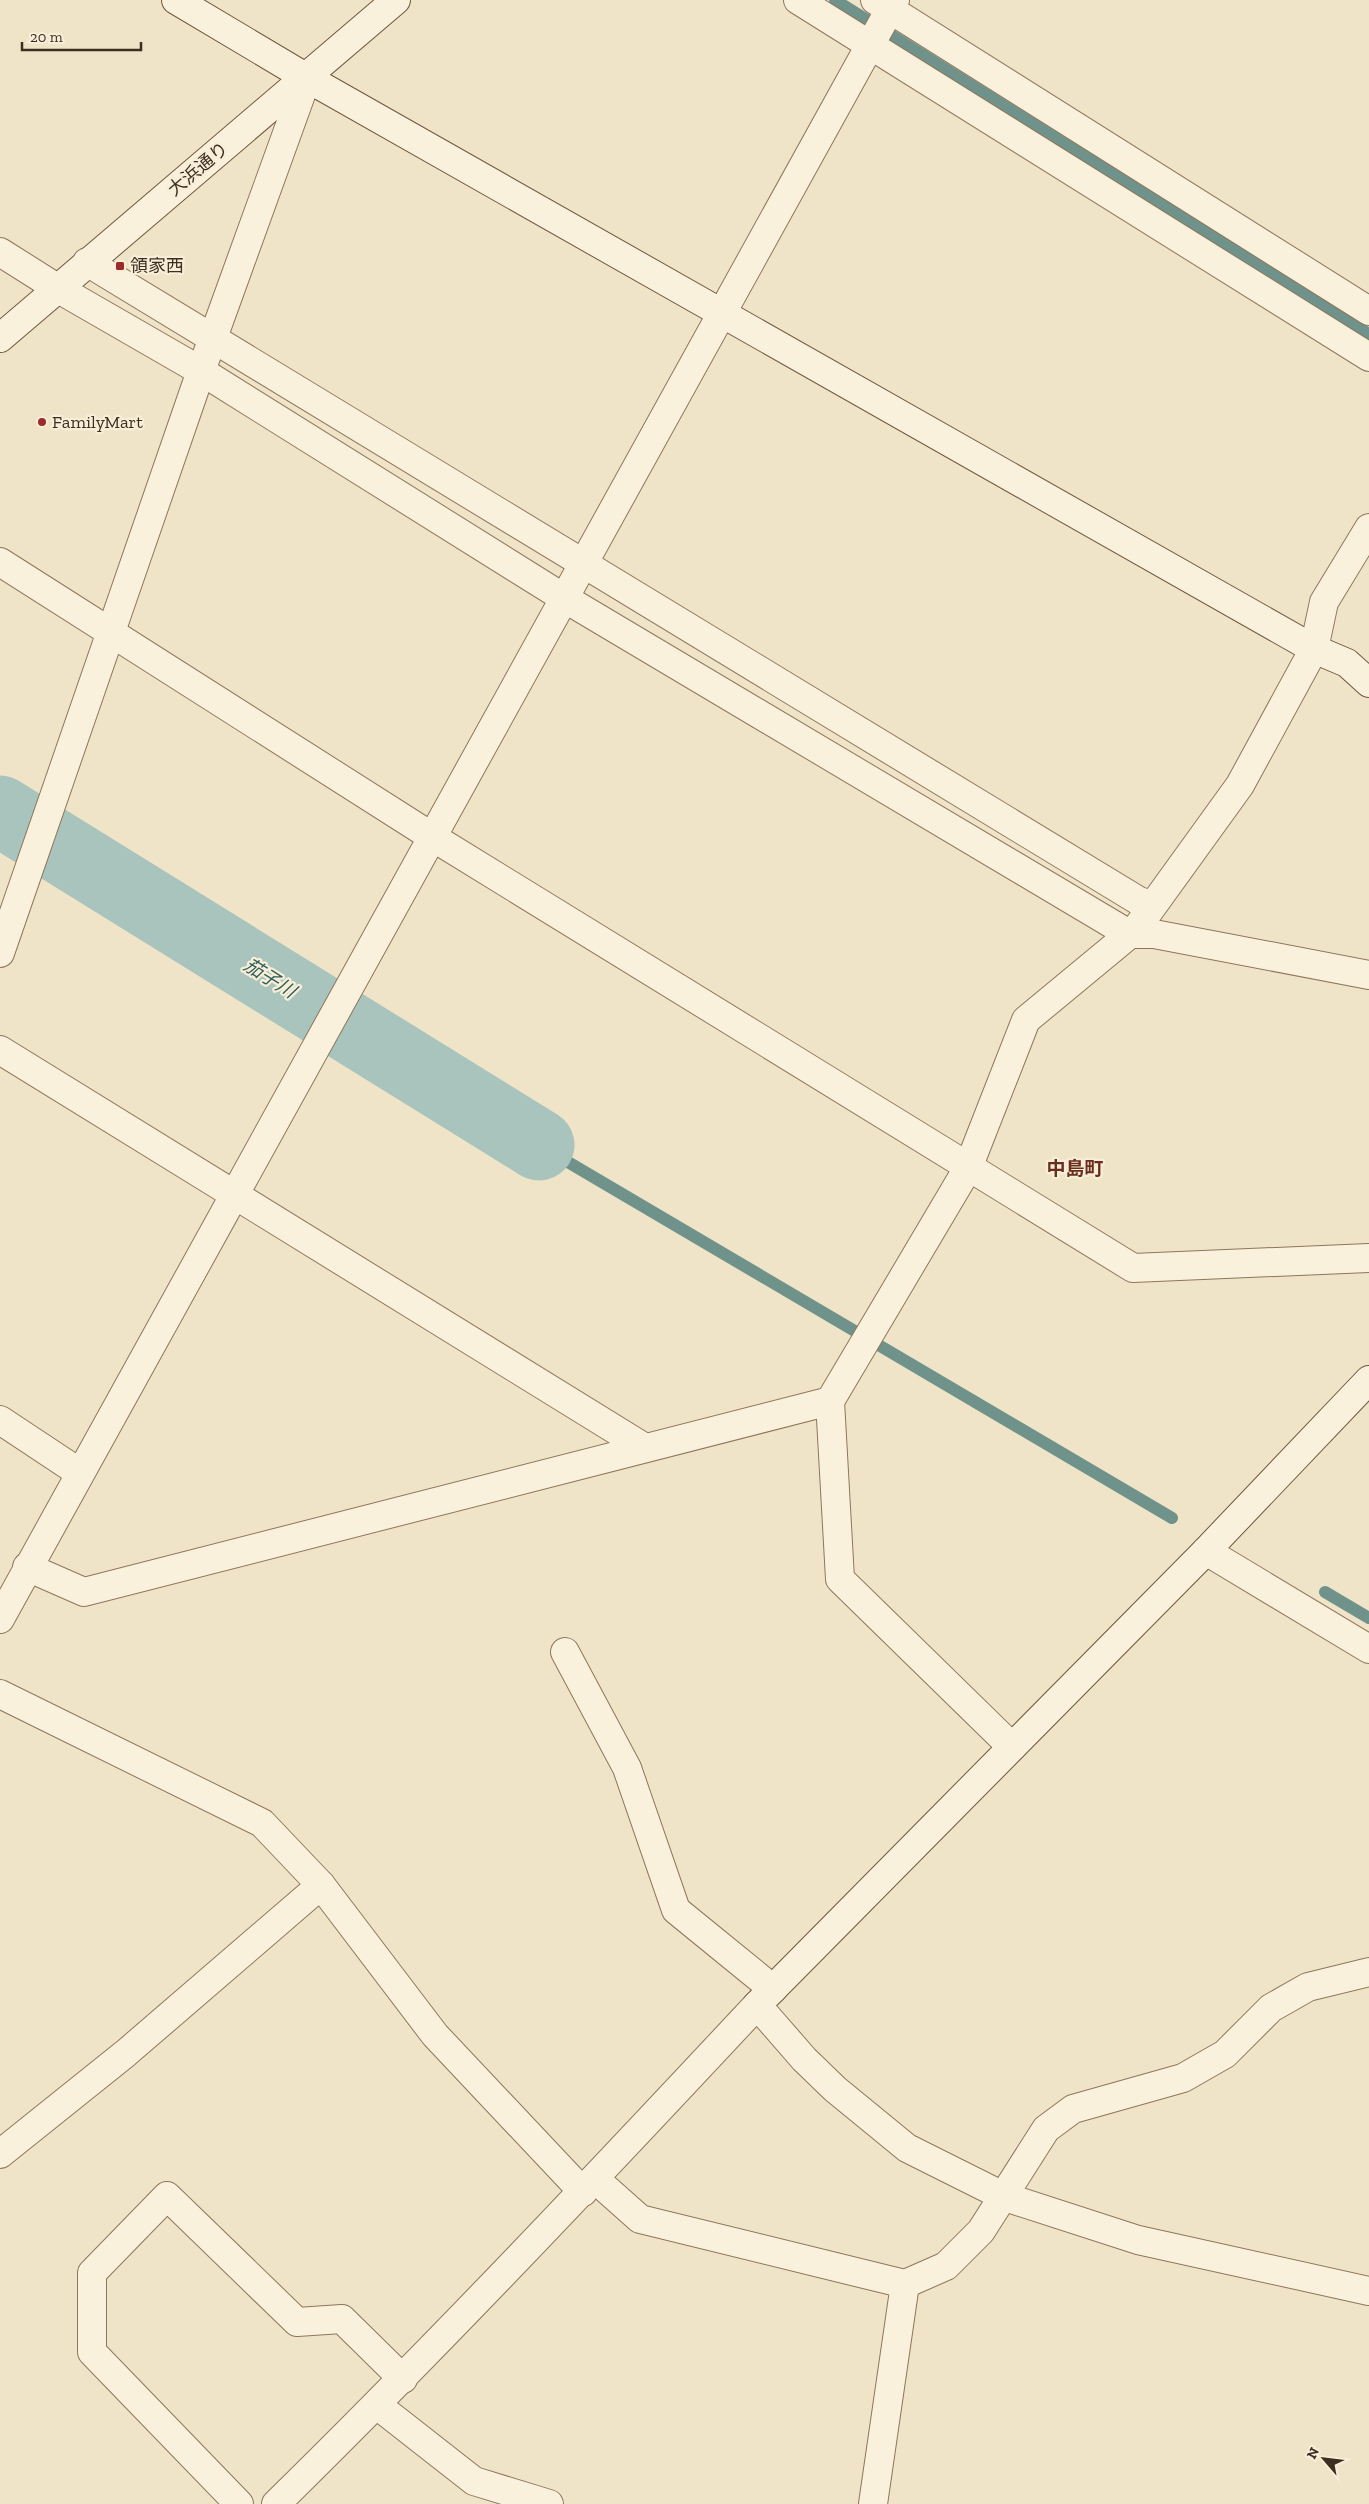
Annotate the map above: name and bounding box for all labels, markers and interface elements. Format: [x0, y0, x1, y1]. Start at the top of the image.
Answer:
scale bar [22, 20, 141, 52]
text: 20 m [30, 28, 63, 46]
street label: 大浜通り [163, 137, 233, 201]
place label: 領家西 [130, 255, 184, 277]
marker: 領家西 [114, 260, 126, 272]
place label: FamilyMart [52, 411, 143, 433]
marker: FamilyMart [36, 416, 48, 428]
water label: 茄子川 [240, 953, 302, 1004]
district label: 中島町 [1046, 1157, 1104, 1180]
north arrow [1299, 2434, 1349, 2484]
text: N [1303, 2444, 1323, 2462]

